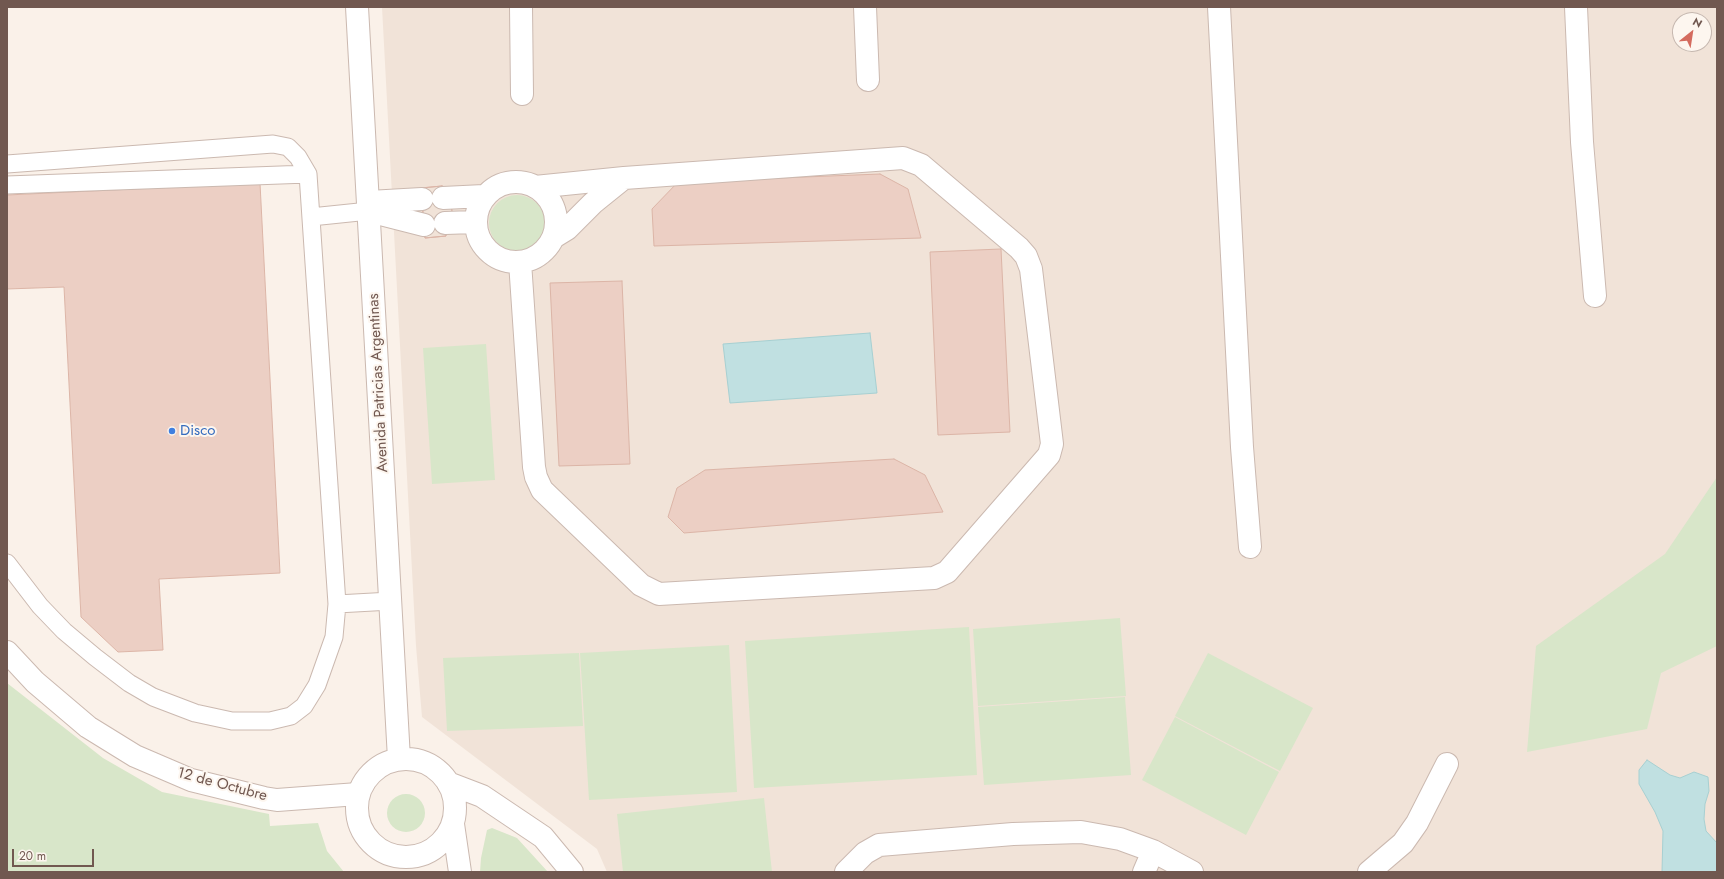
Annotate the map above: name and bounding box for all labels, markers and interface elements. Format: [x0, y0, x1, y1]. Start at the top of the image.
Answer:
north arrow [1672, 12, 1712, 52]
text: N [1690, 13, 1705, 32]
street label: Avenida Patricias Argentinas [365, 293, 393, 473]
place label: Disco [180, 422, 216, 440]
marker: Disco [167, 426, 177, 436]
street label: 12 de Octubre [175, 764, 269, 806]
scale bar [14, 841, 96, 867]
text: 20 m [19, 847, 46, 865]

